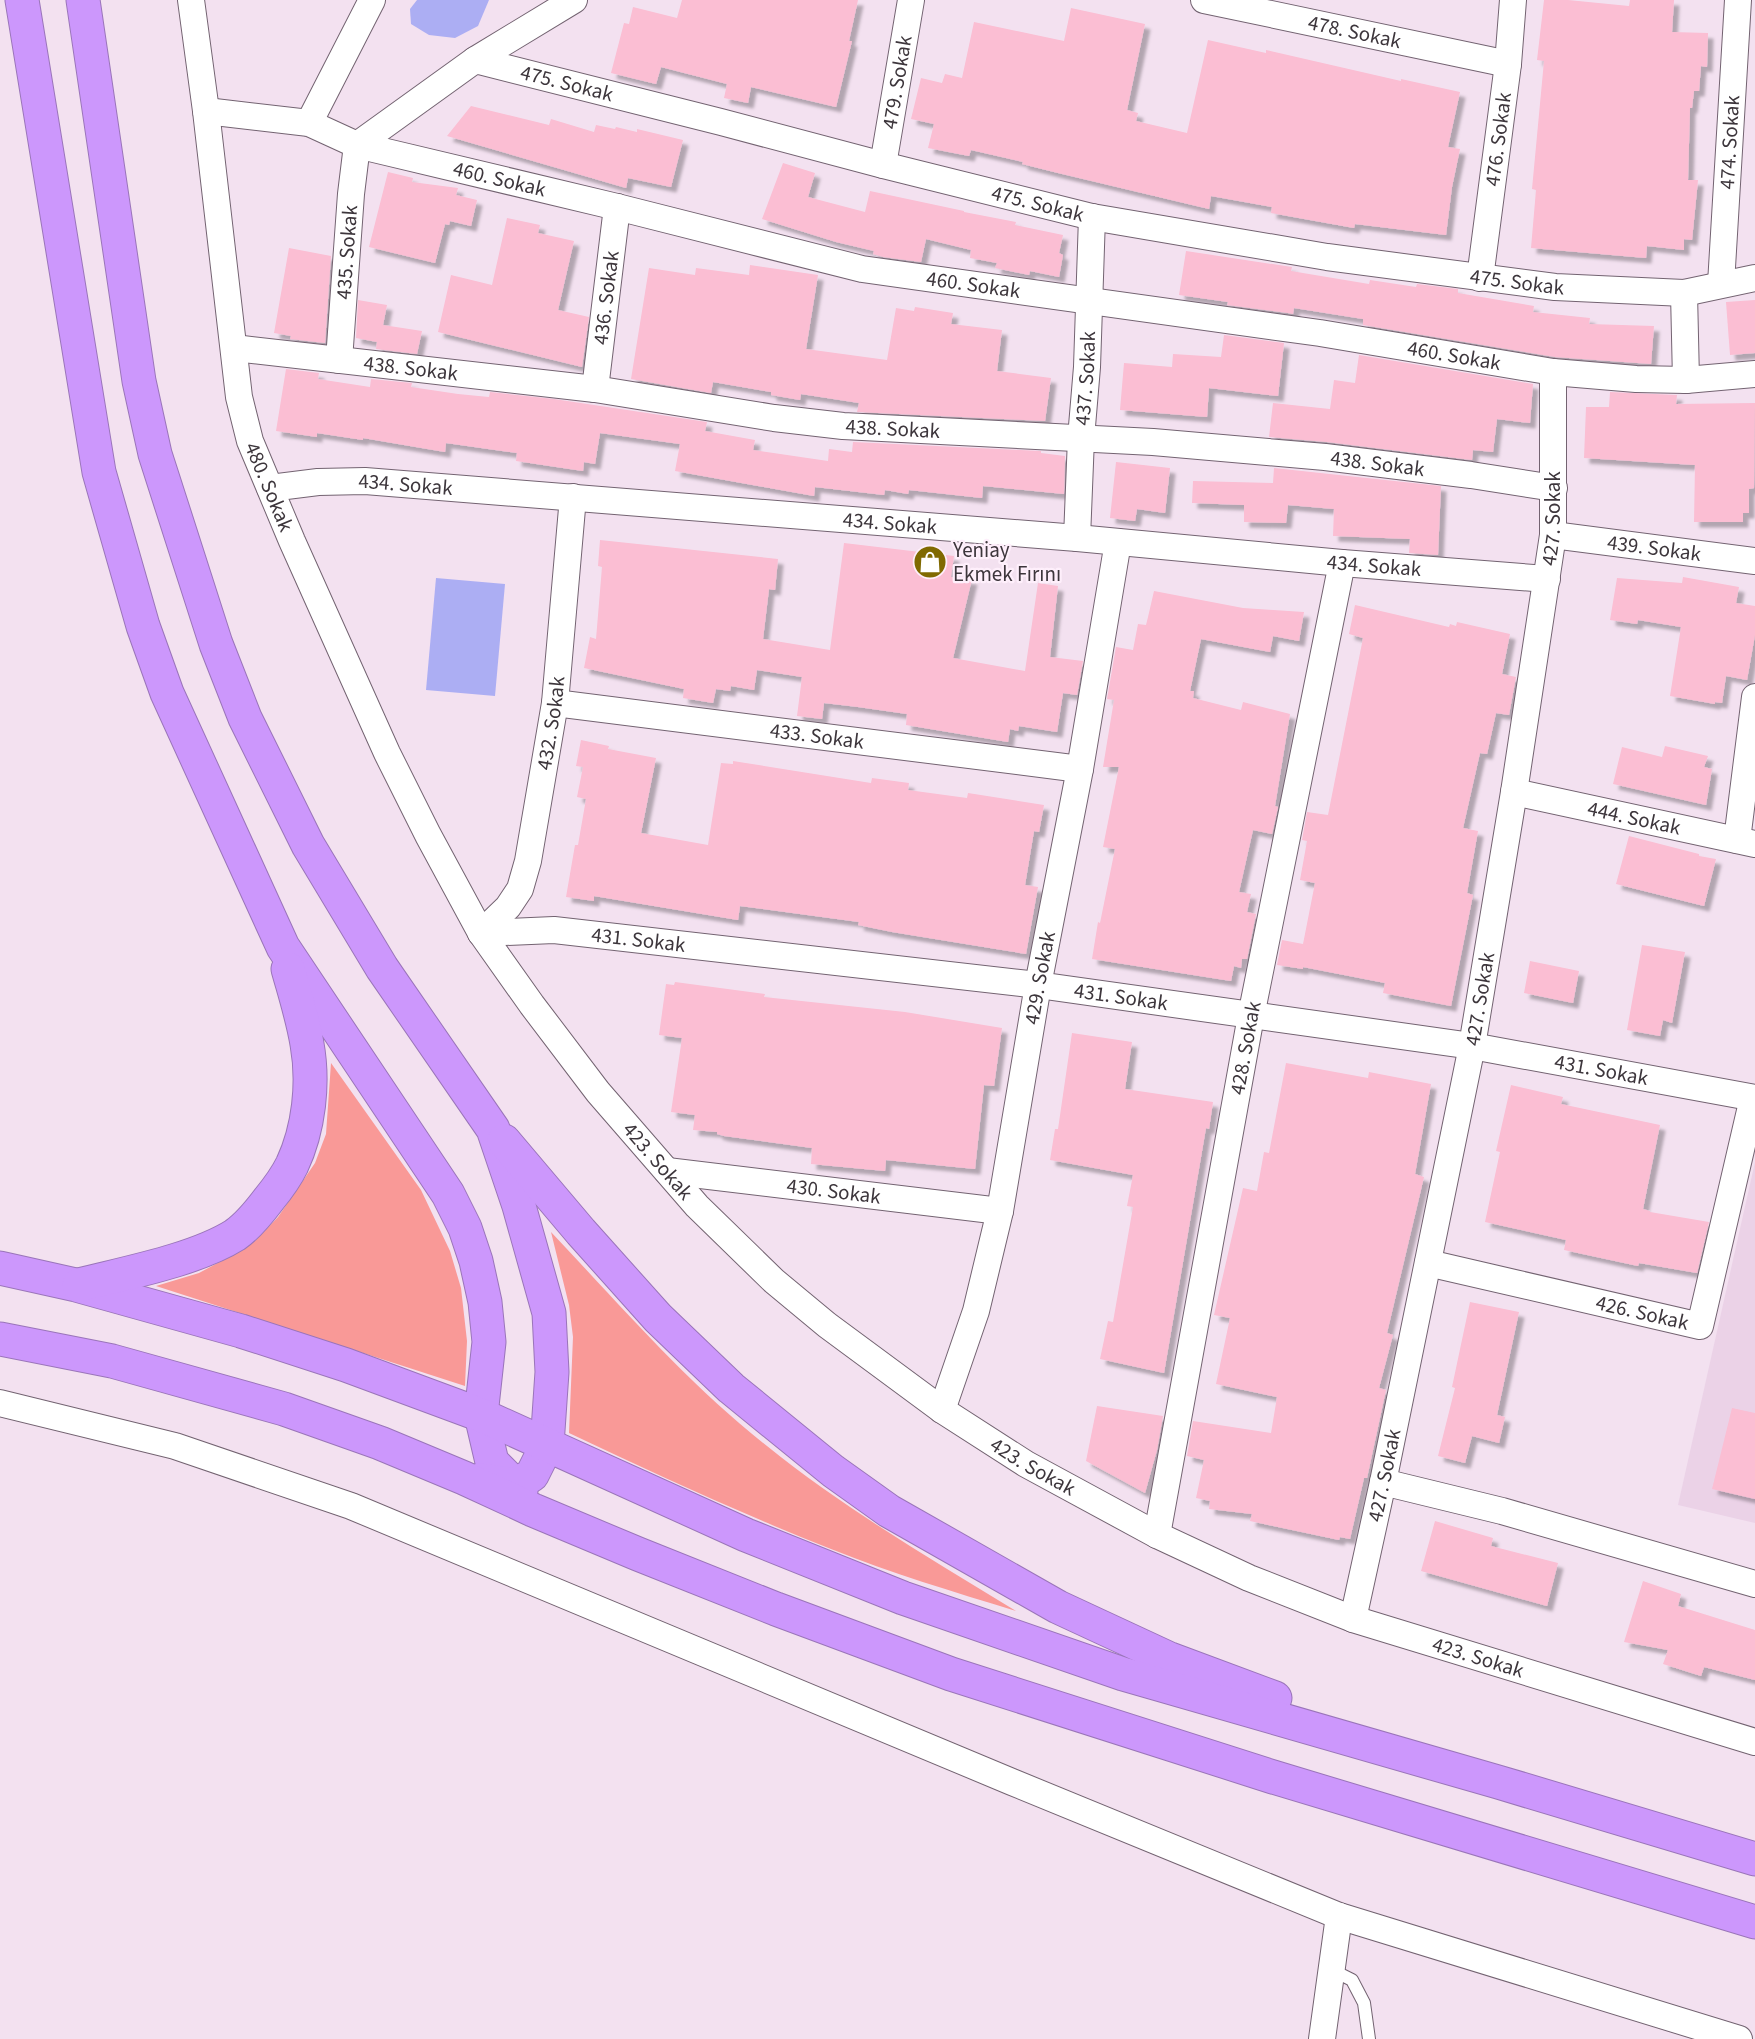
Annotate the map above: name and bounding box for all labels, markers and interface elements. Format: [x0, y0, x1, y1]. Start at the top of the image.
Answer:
street label: 478. Sokak [1305, 7, 1405, 56]
street label: 479. Sokak [874, 32, 920, 131]
street label: 475. Sokak [517, 57, 617, 109]
street label: 476. Sokak [1477, 90, 1519, 188]
street label: 474. Sokak [1712, 94, 1747, 190]
street label: 460. Sokak [450, 153, 550, 205]
street label: 475. Sokak [988, 178, 1088, 230]
street label: 435. Sokak [328, 203, 365, 301]
street label: 436. Sokak [585, 248, 627, 346]
street label: 475. Sokak [1468, 261, 1565, 302]
street label: 460. Sokak [925, 263, 1023, 306]
street label: 437. Sokak [1067, 330, 1103, 427]
street label: 460. Sokak [1405, 333, 1504, 378]
street label: 438. Sokak [362, 348, 460, 388]
street label: 438. Sokak [845, 411, 941, 446]
street label: 480. Sokak [237, 437, 302, 537]
street label: 438. Sokak [1329, 443, 1427, 484]
street label: 434. Sokak [358, 466, 454, 503]
street label: 427. Sokak [1534, 471, 1568, 568]
street label: 434. Sokak [842, 504, 939, 542]
street label: 439. Sokak [1605, 527, 1704, 569]
place label: Yeniay Ekmek Fırını [952, 535, 1061, 589]
shop icon: Yeniay Ekmek Fırını [912, 544, 948, 580]
street label: 434. Sokak [1326, 547, 1423, 584]
street label: 432. Sokak [529, 674, 572, 772]
street label: 433. Sokak [768, 715, 866, 757]
street label: 444. Sokak [1585, 793, 1684, 843]
street label: 431. Sokak [590, 919, 688, 960]
street label: 429. Sokak [1017, 928, 1063, 1027]
street label: 427. Sokak [1457, 949, 1502, 1048]
street label: 431. Sokak [1072, 975, 1170, 1018]
street label: 428. Sokak [1222, 998, 1269, 1097]
street label: 431. Sokak [1552, 1046, 1651, 1093]
street label: 423. Sokak [616, 1116, 701, 1207]
street label: 430. Sokak [785, 1171, 883, 1212]
street label: 426. Sokak [1593, 1287, 1692, 1338]
street label: 427. Sokak [1360, 1425, 1409, 1525]
street label: 423. Sokak [984, 1430, 1082, 1503]
street label: 423. Sokak [1429, 1629, 1528, 1686]

